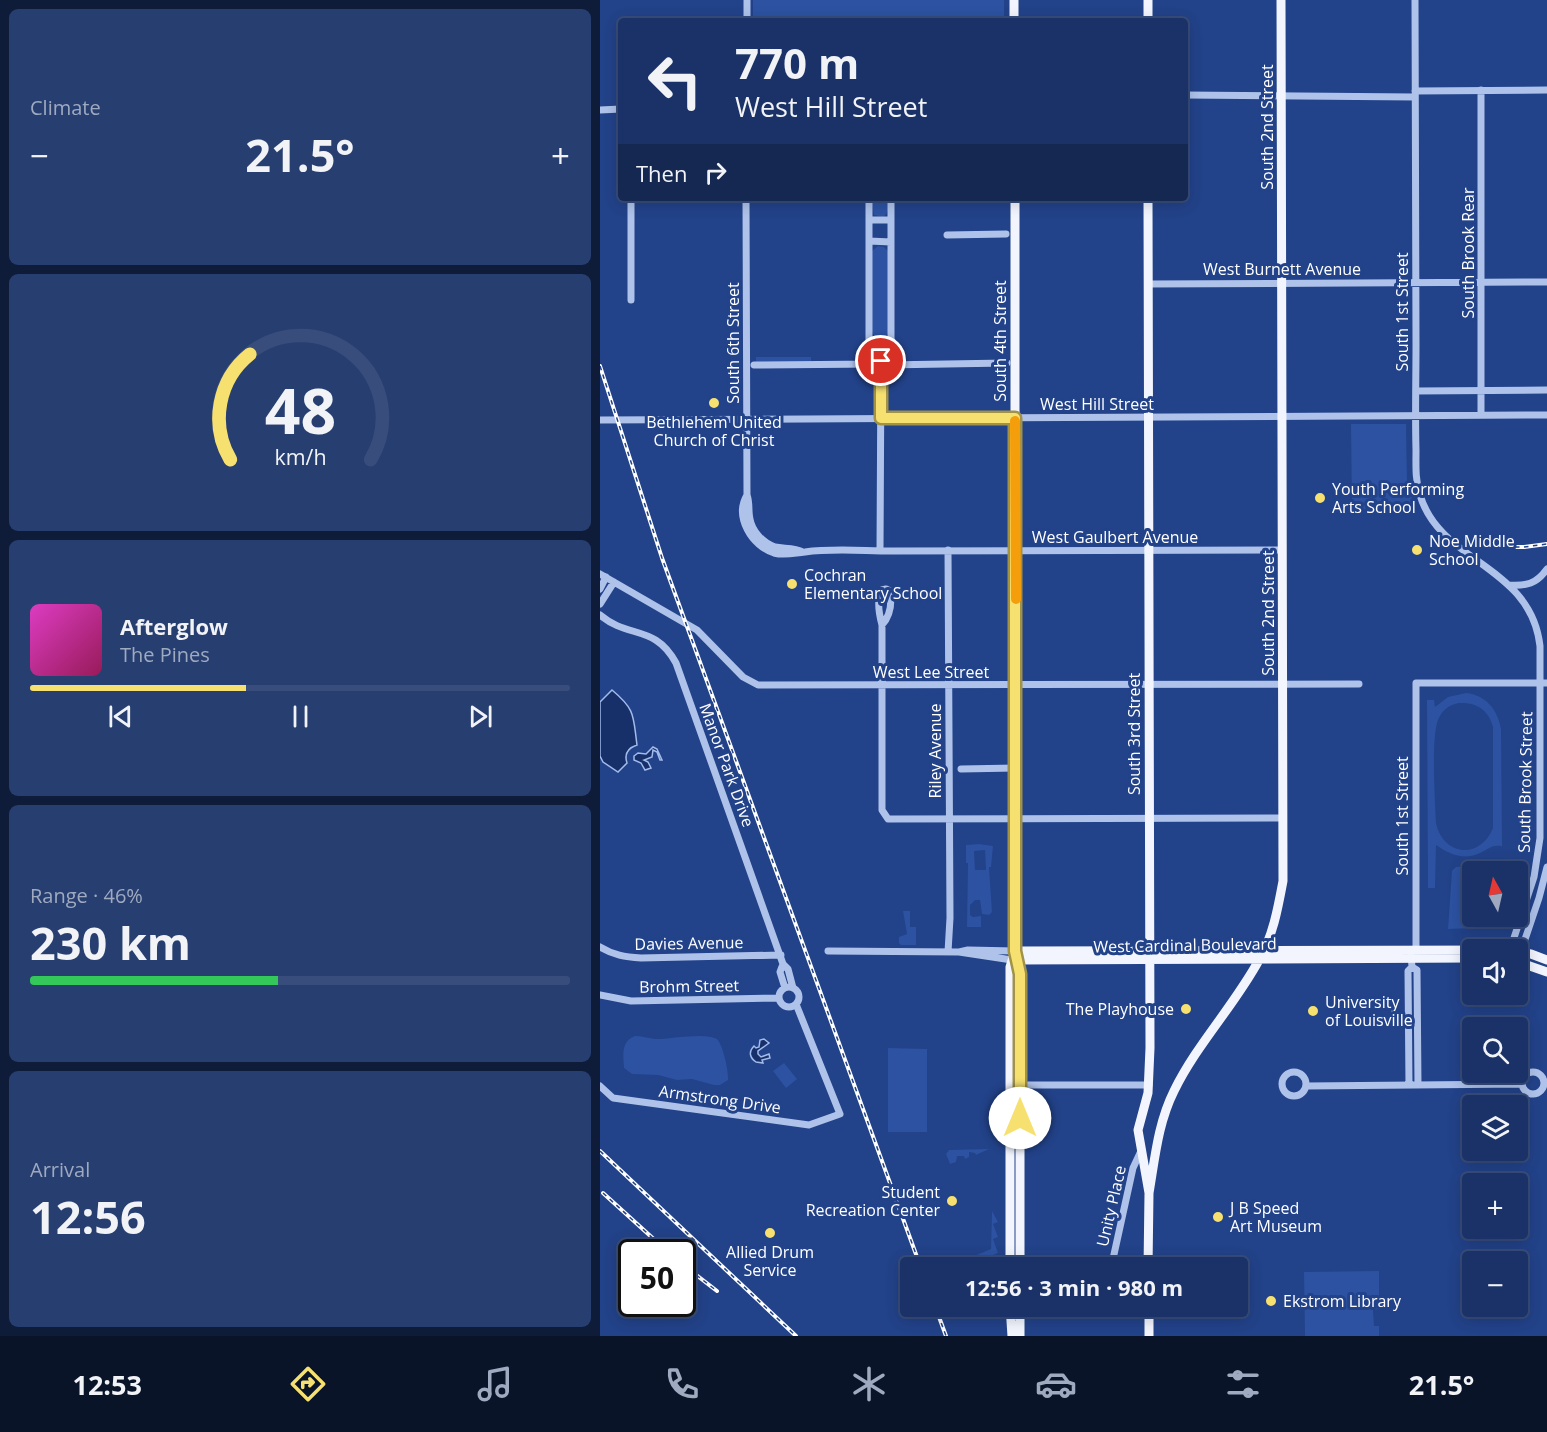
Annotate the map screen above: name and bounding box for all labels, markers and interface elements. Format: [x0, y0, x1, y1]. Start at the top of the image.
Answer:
text: 770 m [735, 34, 859, 91]
icon: left [636, 42, 714, 120]
street label: South 2nd Street [1256, 64, 1278, 190]
text: West Hill Street [735, 88, 927, 125]
text: Climate [30, 94, 101, 121]
text: 21.5° [245, 124, 355, 185]
text: − [30, 133, 49, 178]
text: + [551, 133, 570, 178]
icon: right [699, 156, 732, 189]
text: Then [636, 158, 687, 188]
street label: South Brook Rear [1457, 187, 1479, 318]
street label: South 1st Street [1391, 252, 1413, 372]
street label: West Burnett Avenue [1203, 258, 1361, 280]
street label: South 4th Street [989, 280, 1011, 402]
street label: South 6th Street [722, 282, 744, 404]
pin [855, 335, 906, 386]
icon: arrive [864, 344, 897, 377]
text: 48 [264, 367, 336, 452]
street label: West Hill Street [1040, 393, 1154, 415]
marker: Bethlehem United Church of Christ [707, 396, 721, 410]
place label: Bethlehem United Church of Christ [646, 411, 782, 451]
text: km/h [274, 442, 326, 471]
place label: Youth Performing Arts School [1332, 478, 1464, 518]
marker: Youth Performing Arts School [1313, 491, 1327, 505]
street label: West Gaulbert Avenue [1032, 526, 1198, 548]
place label: Noe Middle School [1429, 530, 1515, 570]
marker: Noe Middle School [1410, 543, 1424, 557]
street label: South 2nd Street [1257, 550, 1279, 676]
place label: Cochran Elementary School [804, 564, 942, 604]
marker: Cochran Elementary School [785, 577, 799, 591]
text: Afterglow [120, 611, 228, 641]
text: The Pines [120, 641, 210, 668]
street label: West Lee Street [873, 661, 990, 683]
street label: South 3rd Street [1123, 673, 1145, 795]
icon: previous [104, 700, 137, 733]
icon: pause [284, 700, 317, 733]
icon: next [464, 700, 497, 733]
street label: Manor Park Drive [694, 700, 760, 830]
street label: Riley Avenue [924, 704, 946, 798]
street label: South Brook Street [1513, 711, 1537, 853]
street label: South 1st Street [1391, 756, 1413, 876]
north arrow [1462, 861, 1528, 927]
map controls [1462, 861, 1528, 1317]
text: Range · 46% [30, 882, 143, 909]
text: 230 km [30, 912, 191, 973]
street label: Davies Avenue [634, 931, 744, 955]
street label: West Cardinal Boulevard [1093, 932, 1277, 958]
button: sound [1462, 939, 1528, 1005]
street label: Brohm Street [639, 974, 739, 998]
place label: University of Louisville [1325, 991, 1413, 1031]
place label: The Playhouse [1066, 998, 1174, 1020]
marker: The Playhouse [1179, 1002, 1193, 1016]
marker: University of Louisville [1306, 1004, 1320, 1018]
button: search [1462, 1017, 1528, 1083]
street label: Armstrong Drive [658, 1080, 782, 1118]
position arrow [988, 1086, 1052, 1150]
button: layers [1462, 1095, 1528, 1161]
text: Arrival [30, 1156, 90, 1183]
street label: Unity Place [1091, 1163, 1131, 1249]
button: + [1462, 1173, 1528, 1239]
place label: Student Recreation Center [806, 1181, 940, 1221]
text: 12:56 [30, 1186, 146, 1247]
marker: Student Recreation Center [945, 1194, 959, 1208]
place label: J B Speed Art Museum [1228, 1197, 1322, 1237]
marker: J B Speed Art Museum [1211, 1210, 1225, 1224]
marker: Allied Drum Service [763, 1226, 777, 1240]
speed limit sign: 50 [618, 1239, 696, 1317]
place label: Allied Drum Service [726, 1241, 814, 1281]
button: − [1462, 1251, 1528, 1317]
text: 12:56 · 3 min · 980 m [965, 1272, 1183, 1302]
place label: Ekstrom Library [1283, 1290, 1402, 1312]
marker: Ekstrom Library [1264, 1294, 1278, 1308]
icon: directions [287, 1363, 329, 1405]
icon: music [474, 1363, 516, 1405]
icon: phone [661, 1363, 703, 1405]
icon: climate [848, 1363, 890, 1405]
icon: car [1035, 1363, 1077, 1405]
icon: filters [1222, 1363, 1264, 1405]
text: 12:53 [72, 1366, 142, 1403]
text: 21.5° [1409, 1366, 1474, 1403]

